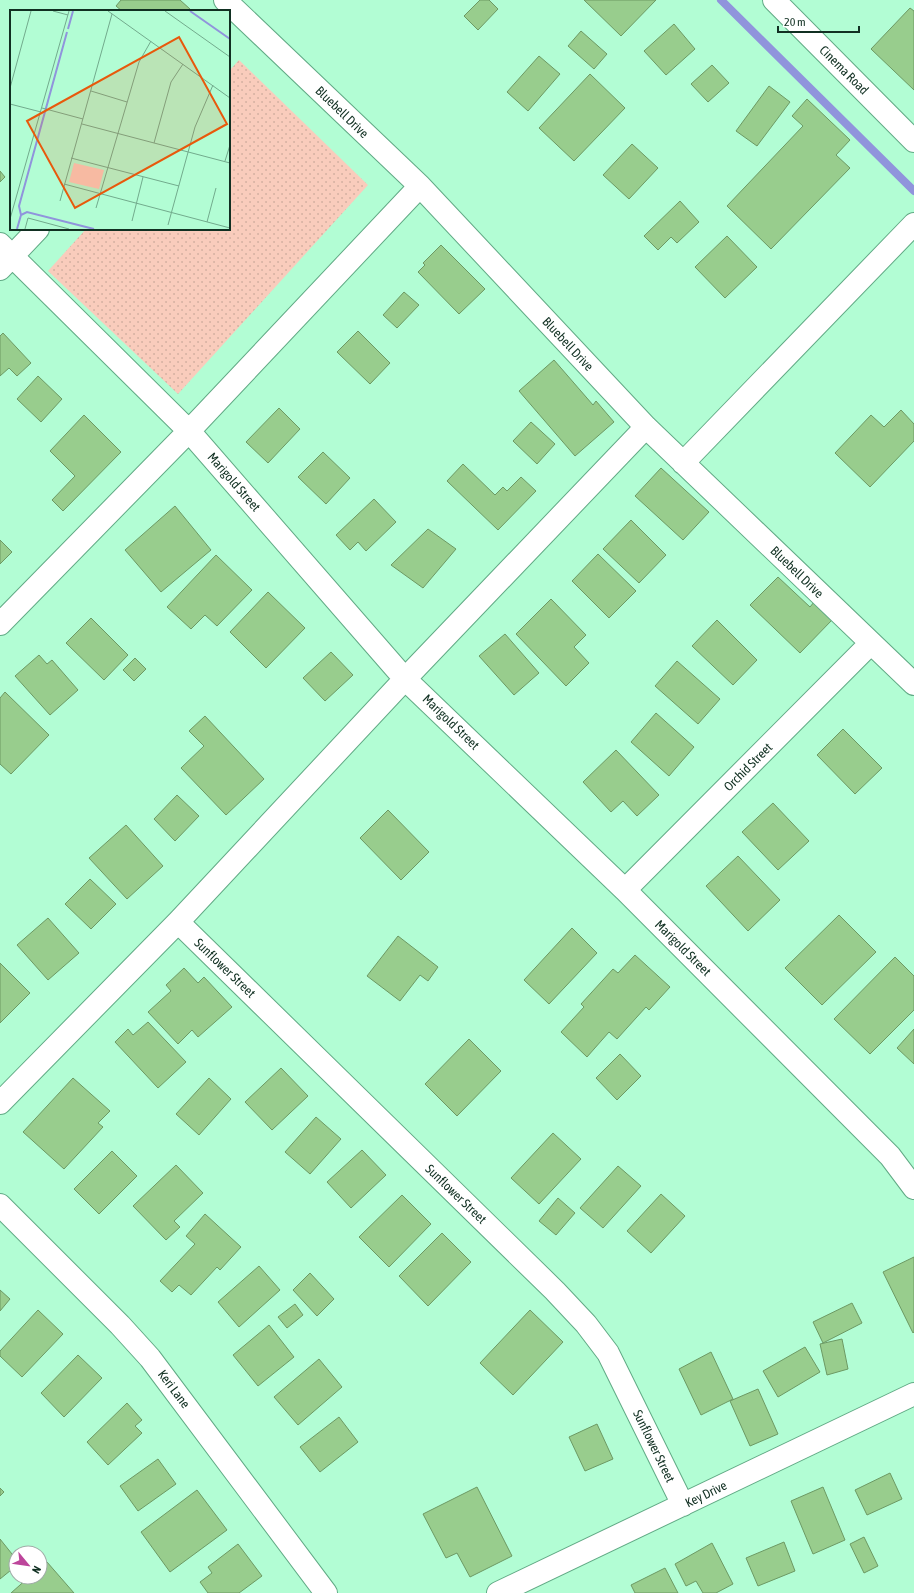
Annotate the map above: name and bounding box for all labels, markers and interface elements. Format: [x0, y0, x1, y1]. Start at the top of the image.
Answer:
scale bar [778, 8, 859, 34]
inset map [10, 10, 230, 230]
text: 20 m [784, 15, 806, 29]
street label: Cinema Road [816, 42, 872, 98]
street label: Bluebell Drive [312, 83, 372, 141]
street label: Bluebell Drive [539, 314, 597, 374]
street label: Marigold Street [204, 450, 264, 515]
street label: Bluebell Drive [767, 543, 827, 601]
street label: Marigold Street [420, 691, 483, 753]
street label: Orchid Street [721, 740, 775, 794]
street label: Marigold Street [652, 917, 714, 979]
street label: Sunflower Street [192, 935, 259, 1001]
street label: Sunflower Street [423, 1161, 490, 1227]
street label: Keri Lane [155, 1367, 193, 1411]
street label: Sunflower Street [630, 1407, 678, 1485]
street label: Key Drive [683, 1478, 729, 1510]
north arrow [8, 1545, 48, 1585]
text: N [30, 1564, 44, 1576]

